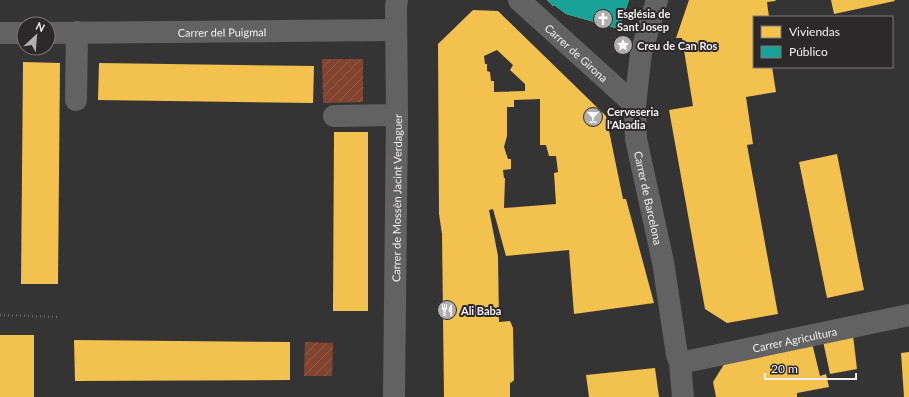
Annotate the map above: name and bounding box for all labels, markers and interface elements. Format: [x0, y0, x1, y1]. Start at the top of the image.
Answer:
place label: Església de Sant Josep [617, 7, 671, 33]
church icon: Església de Sant Josep [592, 8, 614, 30]
north arrow [16, 16, 56, 56]
legend [753, 16, 893, 68]
text: N [34, 19, 47, 34]
street label: Carrer de Girona [543, 21, 611, 84]
text: Viviendas [789, 24, 840, 39]
street label: Carrer del Puigmal [178, 25, 266, 38]
place icon: Creu de Can Ros [612, 34, 634, 56]
place label: Creu de Can Ros [637, 39, 718, 52]
text: Público [789, 44, 828, 59]
place label: Cerveseria l'Abadia [607, 105, 659, 131]
bar icon: Cerveseria l'Abadia [582, 106, 604, 128]
street label: Carrer de Mossèn Jacint Verdaguer [389, 114, 404, 282]
street label: Carrer de Barcelona [632, 150, 666, 246]
restaurant icon: Ali Baba [436, 299, 458, 321]
place label: Ali Baba [460, 304, 501, 317]
street label: Carrer Agricultura [751, 324, 838, 354]
scale bar [765, 355, 856, 381]
text: 20 m [771, 361, 798, 376]

